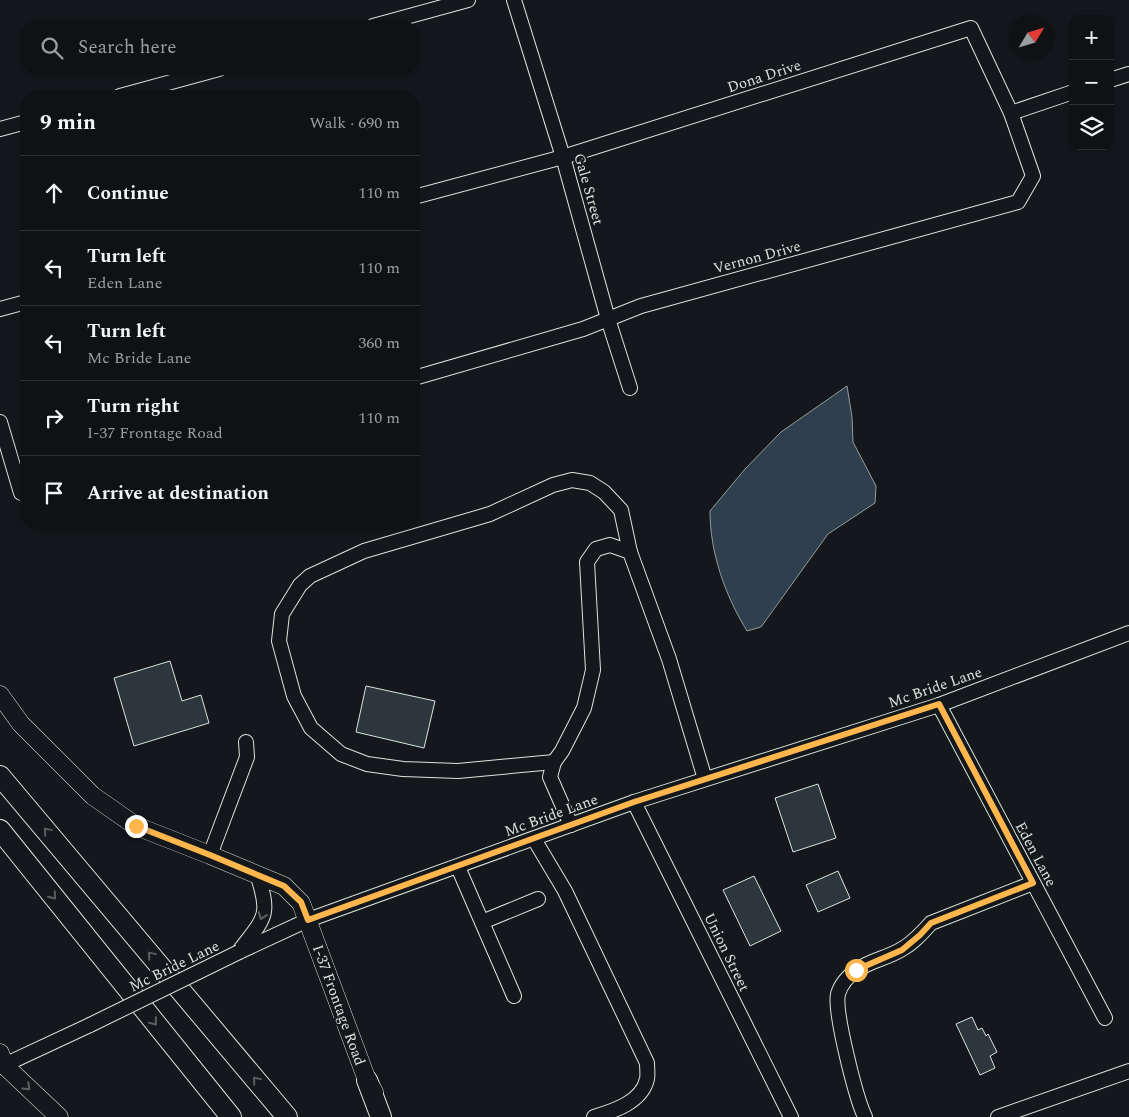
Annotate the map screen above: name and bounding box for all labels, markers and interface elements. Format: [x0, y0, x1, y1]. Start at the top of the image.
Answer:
north arrow [1009, 15, 1054, 60]
map controls [1069, 15, 1114, 150]
button: + [1069, 15, 1114, 60]
search box [20, 20, 420, 75]
text: Search here [78, 33, 177, 62]
icon: search [38, 34, 66, 62]
street label: Dona Drive [724, 54, 804, 99]
button: − [1069, 60, 1114, 105]
button: layers [1069, 105, 1114, 150]
text: 9 min [40, 107, 96, 139]
text: Walk · 690 m [309, 111, 400, 135]
street label: Gale Street [567, 151, 610, 228]
icon: ahead [40, 179, 68, 207]
text: Continue [87, 179, 169, 208]
text: 110 m [358, 181, 400, 205]
street label: Vernon Drive [711, 235, 803, 280]
text: Turn left [87, 242, 166, 271]
icon: left [40, 254, 68, 282]
text: 110 m [358, 256, 400, 280]
text: Eden Lane [87, 271, 162, 295]
text: Turn left [87, 317, 166, 346]
icon: left [40, 329, 68, 357]
text: 360 m [358, 331, 400, 355]
text: Mc Bride Lane [87, 346, 192, 370]
text: Turn right [87, 392, 180, 421]
icon: right [40, 404, 68, 432]
text: 110 m [358, 406, 400, 430]
text: I-37 Frontage Road [87, 421, 223, 445]
icon: arrive [40, 479, 68, 507]
text: Arrive at destination [87, 479, 269, 508]
street label: Mc Bride Lane [885, 661, 985, 714]
street label: Mc Bride Lane [501, 788, 601, 843]
route end [125, 815, 148, 838]
street label: Eden Lane [1009, 818, 1062, 891]
one-way arrow [44, 828, 52, 837]
one-way arrow [47, 890, 56, 899]
street label: Union Street [698, 909, 756, 996]
one-way arrow [258, 911, 268, 920]
street label: Mc Bride Lane [125, 935, 223, 998]
street label: I-37 Frontage Road [306, 941, 371, 1069]
one-way arrow [148, 952, 157, 961]
route start [845, 959, 868, 982]
one-way arrow [149, 1016, 157, 1025]
one-way arrow [253, 1076, 262, 1085]
one-way arrow [21, 1081, 30, 1090]

